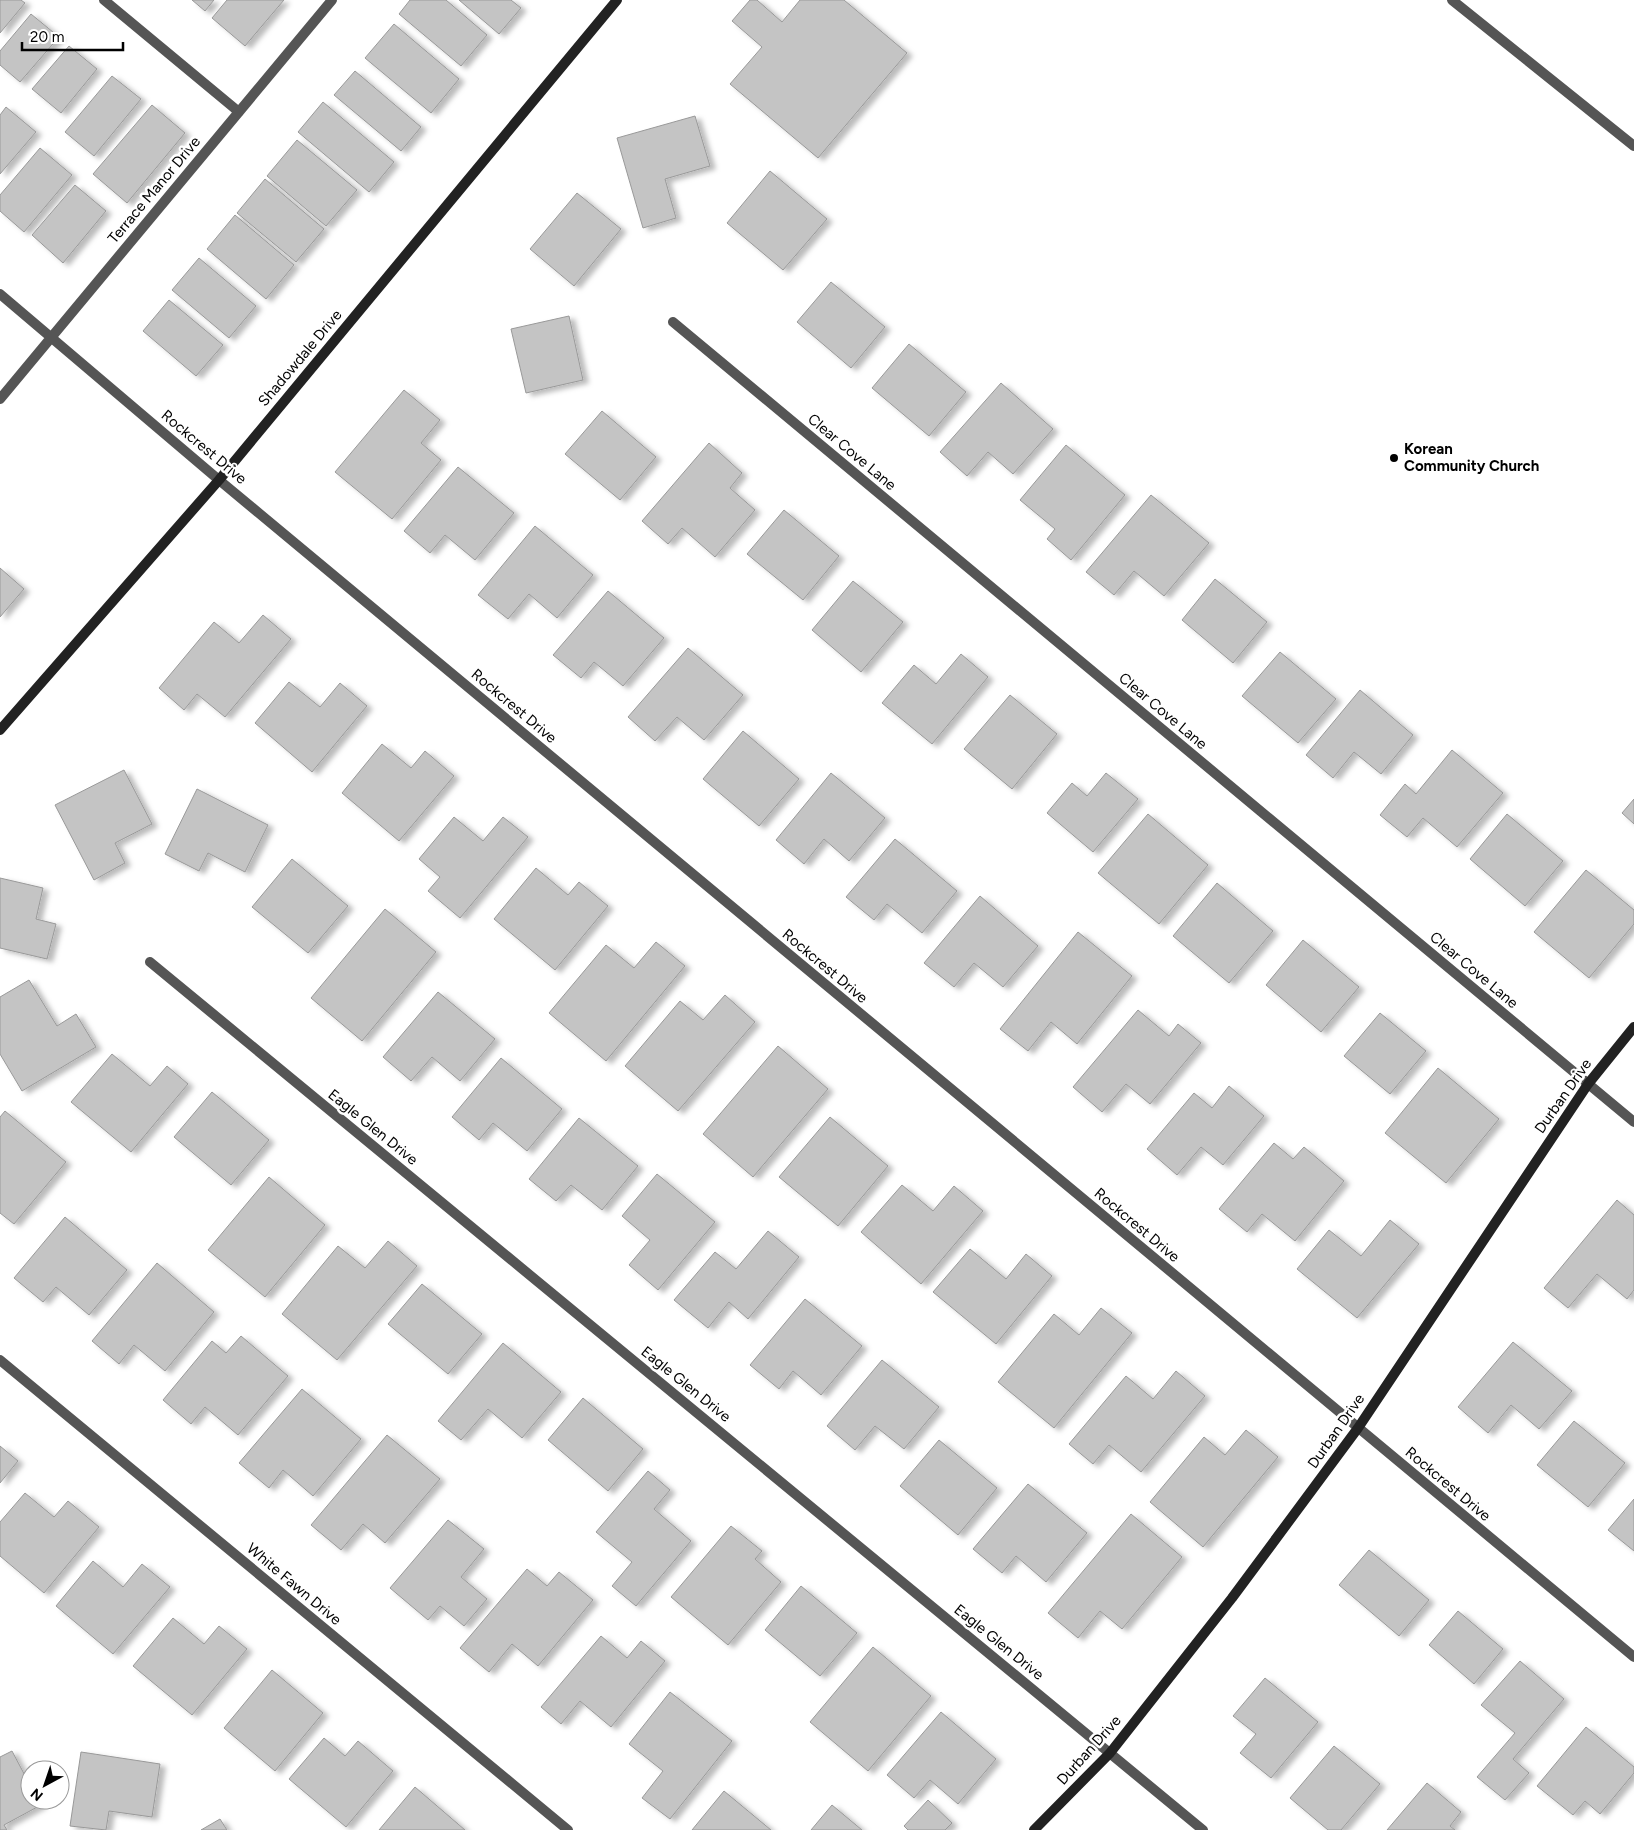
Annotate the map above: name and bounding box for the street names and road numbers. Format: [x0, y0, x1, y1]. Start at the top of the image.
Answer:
street label: Terrace Manor Drive [104, 133, 204, 247]
street label: Shadowdale Drive [254, 306, 346, 410]
street label: Rockcrest Drive [158, 406, 250, 488]
street label: Clear Cove Lane [804, 410, 900, 494]
street label: Rockcrest Drive [468, 665, 560, 747]
street label: Clear Cove Lane [1115, 669, 1211, 753]
street label: Rockcrest Drive [779, 925, 871, 1007]
street label: Clear Cove Lane [1426, 928, 1522, 1012]
street label: Durban Drive [1531, 1055, 1595, 1137]
street label: Eagle Glen Drive [325, 1085, 421, 1169]
street label: Rockcrest Drive [1091, 1184, 1183, 1266]
street label: Eagle Glen Drive [638, 1342, 734, 1426]
street label: Durban Drive [1304, 1390, 1368, 1472]
street label: Rockcrest Drive [1402, 1443, 1494, 1525]
street label: White Fawn Drive [243, 1539, 345, 1629]
street label: Eagle Glen Drive [951, 1600, 1047, 1684]
street label: Durban Drive [1053, 1712, 1125, 1788]

